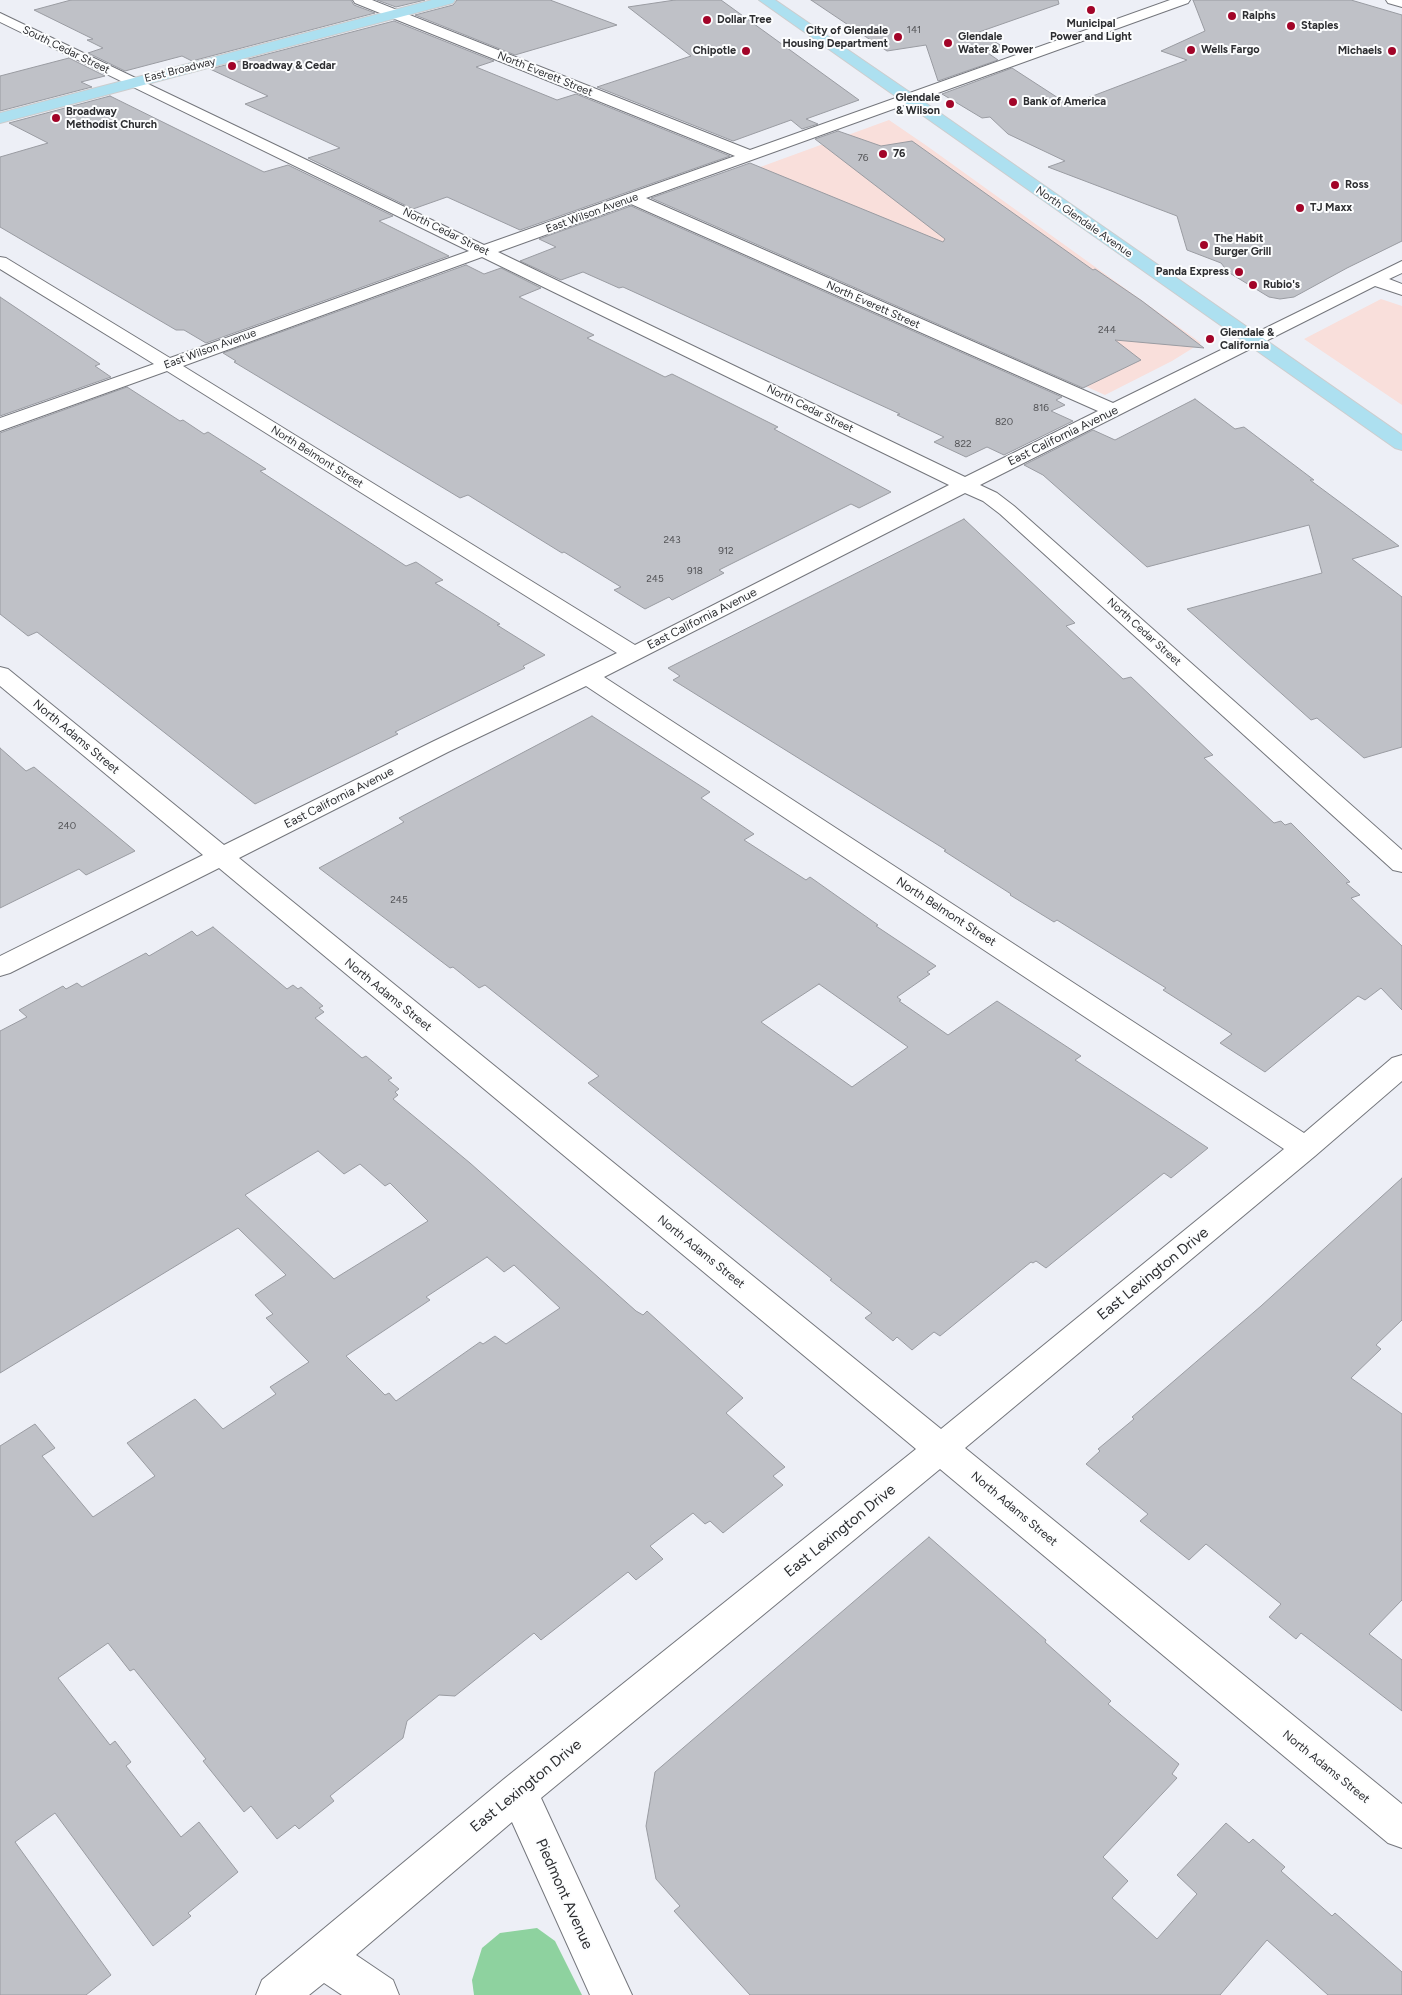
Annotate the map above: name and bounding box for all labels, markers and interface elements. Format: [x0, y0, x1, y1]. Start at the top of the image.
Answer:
marker: Municipal Power and Light [1085, 4, 1097, 16]
place label: Ralphs [1242, 9, 1276, 23]
marker: Ralphs [1226, 10, 1238, 22]
place label: Dollar Tree [717, 13, 772, 27]
marker: Dollar Tree [701, 14, 713, 26]
place label: Municipal Power and Light [1050, 17, 1132, 43]
place label: Staples [1301, 19, 1338, 33]
marker: Staples [1285, 20, 1297, 32]
street label: South Cedar Street [20, 23, 112, 77]
place label: City of Glendale Housing Department [782, 24, 888, 50]
house number: 141 [907, 24, 921, 36]
place label: Glendale Water & Power [958, 30, 1033, 56]
marker: City of Glendale Housing Department [892, 31, 904, 43]
marker: Glendale Water & Power [942, 37, 954, 49]
place label: Wells Fargo [1201, 43, 1260, 57]
place label: Chipotle [693, 44, 736, 58]
marker: Wells Fargo [1185, 44, 1197, 56]
place label: Michaels [1338, 44, 1382, 58]
marker: Chipotle [740, 45, 752, 57]
marker: Michaels [1386, 45, 1398, 57]
street label: North Everett Street [496, 49, 594, 99]
street label: East Broadway [143, 55, 217, 85]
place label: Broadway & Cedar [242, 59, 336, 73]
marker: Broadway & Cedar [226, 60, 238, 72]
place label: Glendale & Wilson [896, 91, 940, 117]
place label: Bank of America [1023, 95, 1106, 109]
marker: Bank of America [1007, 96, 1019, 108]
marker: Glendale & Wilson [944, 98, 956, 110]
place label: Broadway Methodist Church [66, 105, 157, 131]
marker: Broadway Methodist Church [50, 112, 62, 124]
place label: 76 [893, 147, 905, 161]
marker: 76 [877, 148, 889, 160]
house number: 76 [857, 152, 869, 164]
place label: Ross [1345, 178, 1369, 192]
marker: Ross [1329, 179, 1341, 191]
street label: North Glendale Avenue [1033, 184, 1135, 260]
street label: East Wilson Avenue [544, 190, 640, 236]
place label: TJ Maxx [1310, 201, 1352, 215]
marker: TJ Maxx [1294, 202, 1306, 214]
street label: North Cedar Street [400, 205, 492, 259]
place label: The Habit Burger Grill [1214, 232, 1271, 258]
marker: The Habit Burger Grill [1198, 239, 1210, 251]
place label: Panda Express [1156, 265, 1229, 279]
marker: Panda Express [1233, 266, 1245, 278]
street label: North Everett Street [824, 278, 922, 332]
place label: Rubio's [1263, 278, 1300, 292]
marker: Rubio's [1247, 279, 1259, 291]
house number: 244 [1098, 324, 1116, 336]
street label: East Wilson Avenue [162, 326, 258, 372]
place label: Glendale & California [1220, 326, 1274, 352]
marker: Glendale & California [1204, 333, 1216, 345]
street label: North Cedar Street [764, 382, 856, 436]
house number: 816 [1033, 402, 1049, 414]
street label: East California Avenue [1005, 403, 1121, 469]
house number: 820 [995, 416, 1013, 428]
street label: North Belmont Street [268, 423, 366, 491]
house number: 822 [954, 438, 972, 450]
house number: 243 [663, 534, 681, 546]
house number: 912 [718, 545, 734, 557]
house number: 918 [687, 565, 703, 577]
house number: 245 [646, 573, 664, 585]
street label: East California Avenue [645, 585, 759, 653]
street label: North Cedar Street [1104, 595, 1184, 669]
street label: North Adams Street [30, 697, 122, 777]
street label: East California Avenue [282, 764, 396, 832]
house number: 240 [58, 820, 76, 832]
street label: North Belmont Street [893, 874, 999, 950]
house number: 245 [390, 894, 408, 906]
street label: North Adams Street [341, 955, 435, 1035]
street label: North Adams Street [654, 1212, 748, 1292]
street label: East Lexington Drive [1094, 1224, 1212, 1324]
street label: North Adams Street [968, 1469, 1060, 1549]
street label: East Lexington Drive [781, 1481, 899, 1581]
street label: North Adams Street [1279, 1727, 1373, 1807]
street label: East Lexington Drive [467, 1736, 585, 1836]
street label: Piedmont Avenue [532, 1836, 596, 1952]

